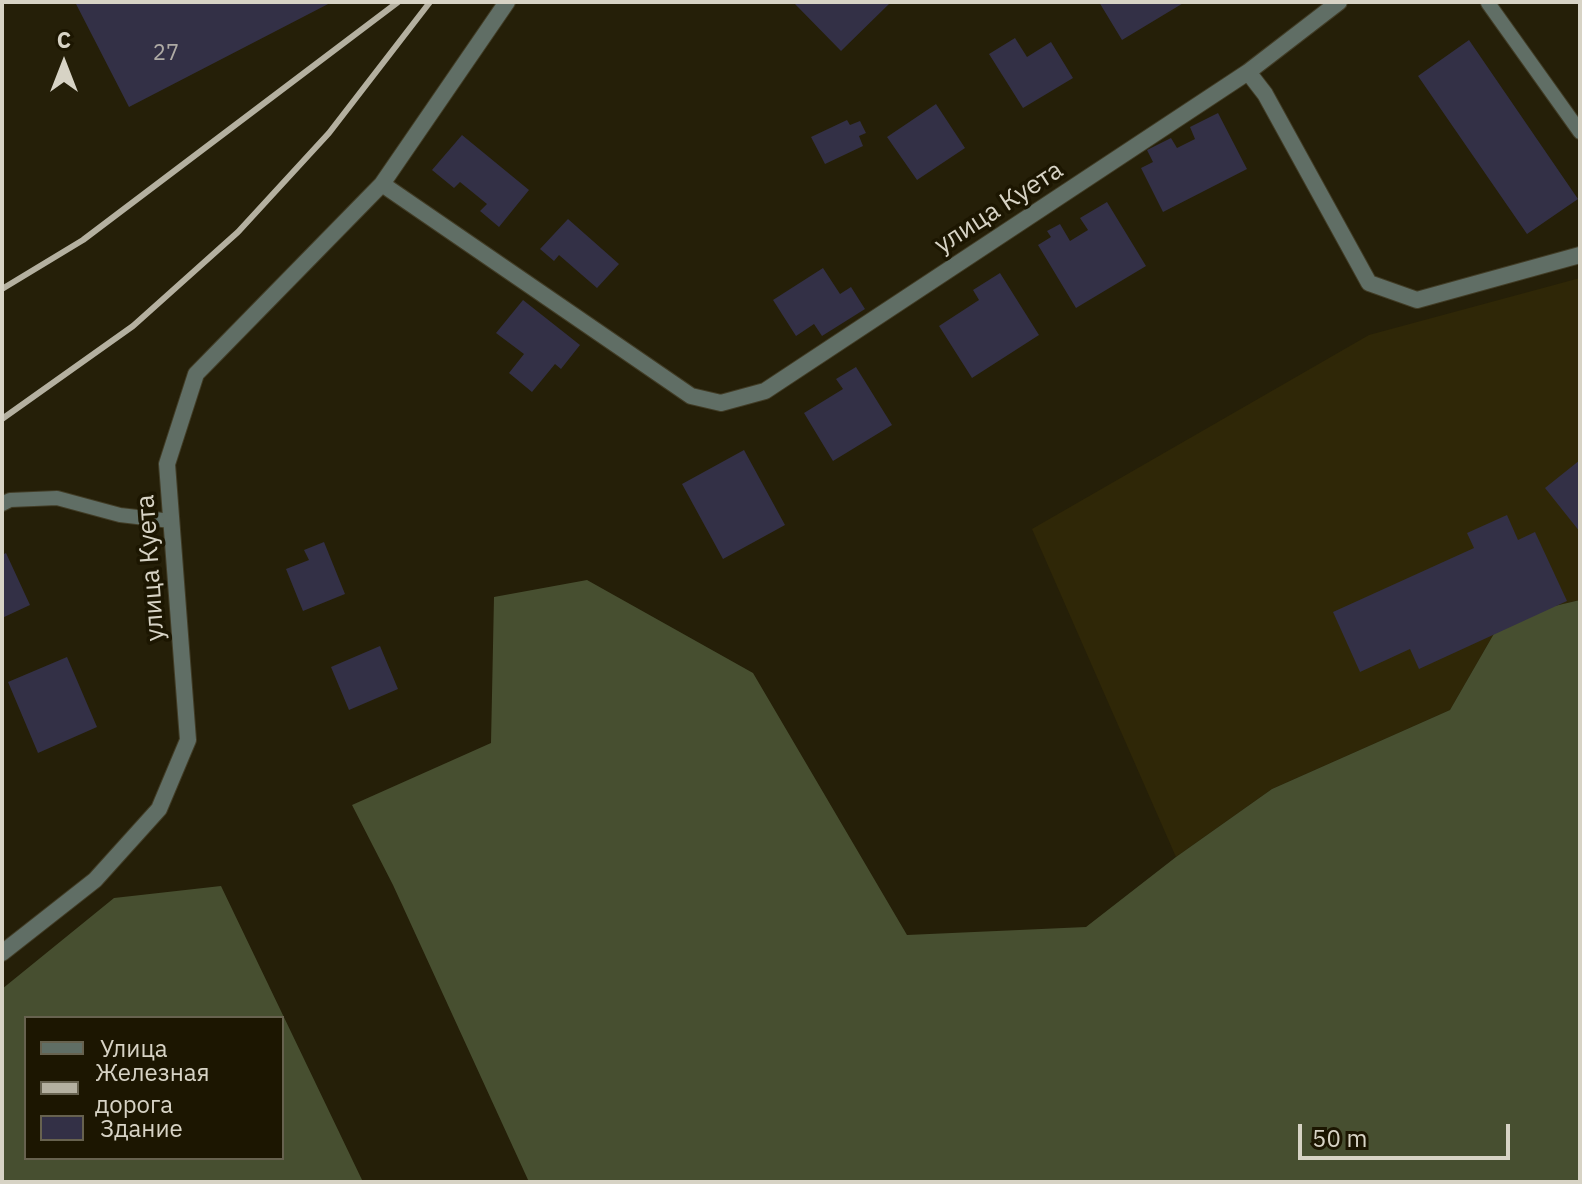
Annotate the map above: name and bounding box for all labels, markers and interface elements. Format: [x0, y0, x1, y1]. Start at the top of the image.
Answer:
north arrow [24, 24, 104, 104]
text: С [57, 25, 71, 54]
house number: 27 [153, 41, 179, 67]
street label: улица Куета [929, 155, 1069, 261]
street label: улица Куета [130, 494, 172, 642]
legend [24, 1016, 284, 1160]
text: Улица [100, 1032, 168, 1064]
text: Железная дорога [95, 1056, 210, 1120]
scale bar [1302, 1108, 1514, 1158]
text: Здание [100, 1112, 183, 1144]
text: 50 m [1312, 1122, 1367, 1154]

